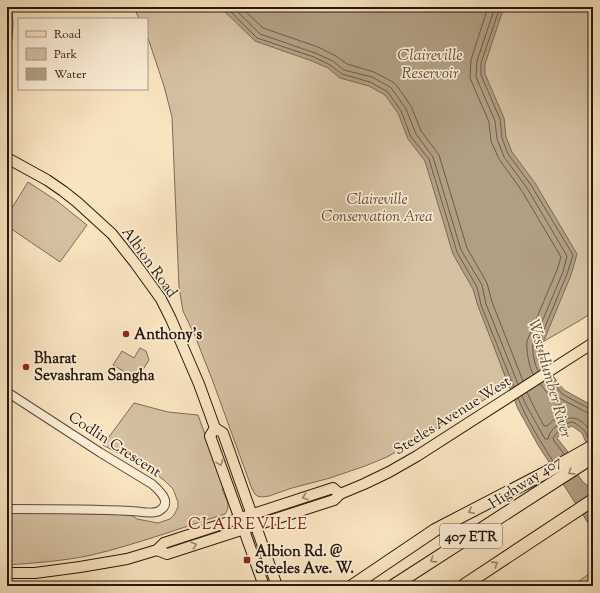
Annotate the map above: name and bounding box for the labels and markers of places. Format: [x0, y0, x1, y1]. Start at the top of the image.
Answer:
place label: Anthony's [134, 325, 202, 346]
marker: Anthony's [121, 329, 131, 339]
place label: Bharat Sevashram Sangha [34, 349, 155, 387]
marker: Bharat Sevashram Sangha [21, 362, 31, 372]
place label: Albion Rd. @ Steeles Ave. W. [255, 542, 354, 580]
marker: Albion Rd. @ Steeles Ave. W. [242, 555, 252, 565]

